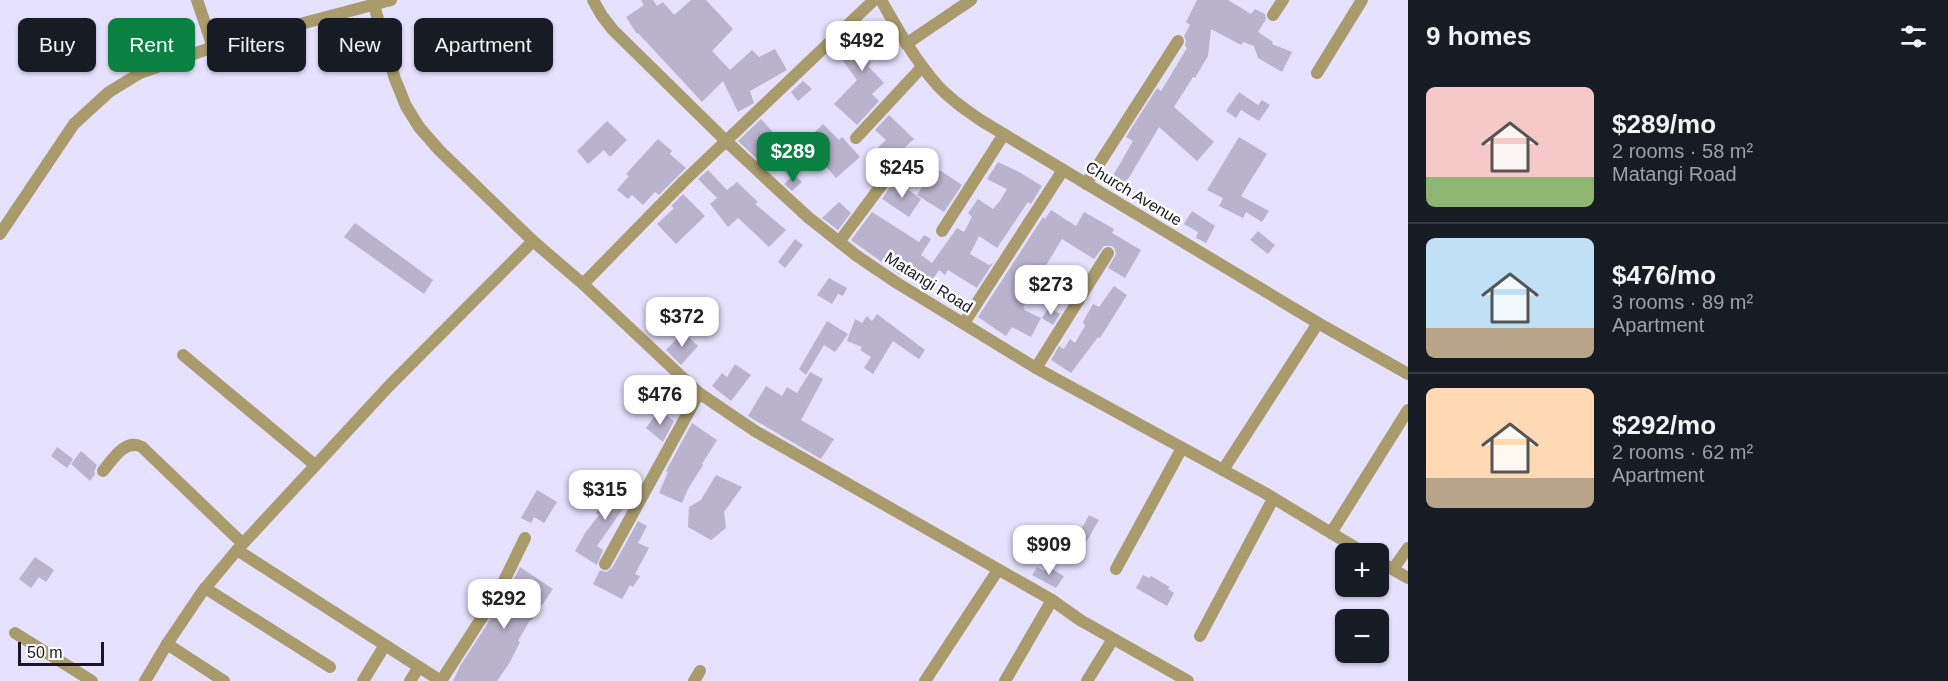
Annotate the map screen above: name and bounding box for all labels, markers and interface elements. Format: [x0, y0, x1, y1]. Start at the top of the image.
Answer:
chip: Buy [18, 18, 96, 72]
chip: Rent [108, 18, 195, 72]
chip: Filters [207, 18, 306, 72]
chip: New [318, 18, 402, 72]
chip: Apartment [414, 18, 553, 72]
icon: filters [1897, 20, 1930, 53]
pin: $492 [826, 21, 898, 72]
text: 9 homes [1426, 21, 1532, 51]
text: $492 [840, 29, 884, 51]
text: $289/mo [1612, 109, 1716, 139]
icon: home [1474, 111, 1546, 183]
pin: $289 [757, 132, 829, 183]
text: $289 [771, 140, 815, 162]
text: 2 rooms · 58 m² [1612, 140, 1753, 162]
pin: $245 [866, 148, 938, 199]
text: $245 [880, 156, 924, 178]
street label: Church Avenue [1083, 158, 1185, 229]
text: Matangi Road [1612, 163, 1737, 185]
street label: Matangi Road [882, 249, 975, 316]
text: $476/mo [1612, 260, 1716, 290]
icon: home [1474, 262, 1546, 334]
pin: $273 [1015, 265, 1087, 316]
text: $273 [1029, 273, 1073, 295]
text: 3 rooms · 89 m² [1612, 291, 1753, 313]
pin: $372 [646, 297, 718, 348]
text: $372 [660, 305, 704, 327]
text: Apartment [1612, 314, 1704, 336]
pin: $476 [624, 375, 696, 426]
text: $476 [638, 383, 682, 405]
text: $292/mo [1612, 410, 1716, 440]
icon: home [1474, 412, 1546, 484]
text: 2 rooms · 62 m² [1612, 441, 1753, 463]
text: Apartment [1612, 464, 1704, 486]
pin: $315 [569, 470, 641, 521]
text: $315 [583, 478, 627, 500]
pin: $909 [1013, 525, 1085, 576]
text: $909 [1027, 533, 1071, 555]
map controls [1335, 543, 1389, 663]
button: + [1335, 543, 1389, 597]
pin: $292 [468, 579, 540, 630]
text: $292 [482, 587, 526, 609]
button: − [1335, 609, 1389, 663]
scale bar [18, 639, 104, 666]
text: 50 m [27, 644, 63, 661]

